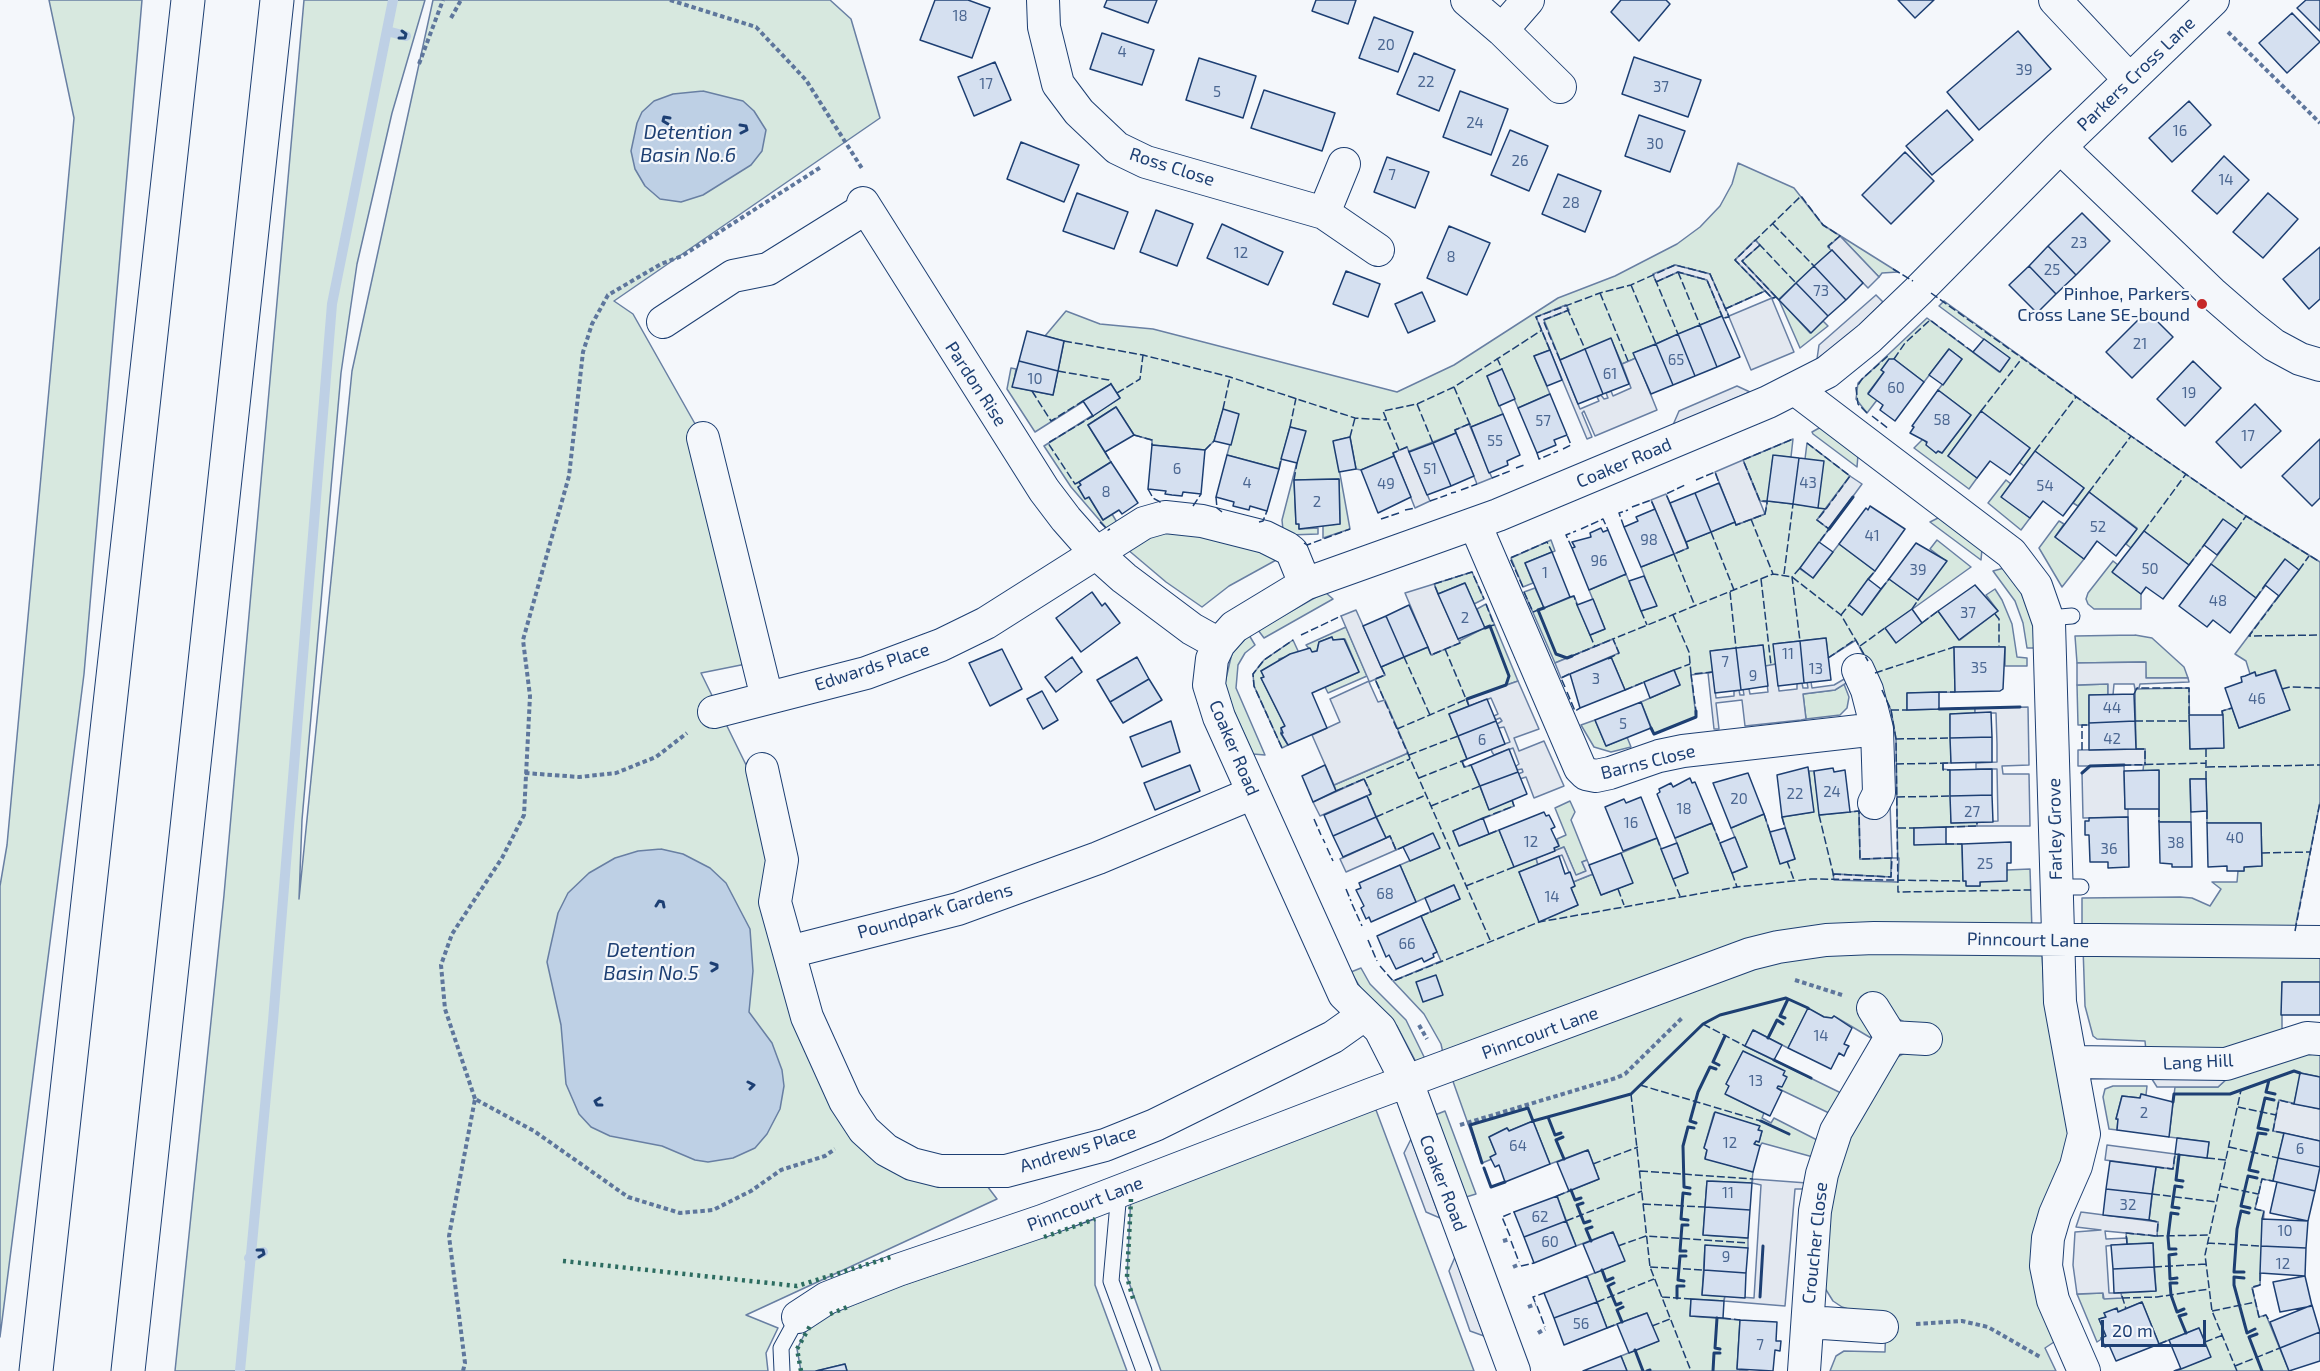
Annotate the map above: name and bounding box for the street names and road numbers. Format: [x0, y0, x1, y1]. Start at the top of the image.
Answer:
street label: Parkers Cross Lane [2073, 12, 2199, 136]
street label: Ross Close [1127, 143, 1217, 191]
street label: Pardon Rise [941, 337, 1011, 431]
street label: Coaker Road [1573, 433, 1675, 493]
street label: Edwards Place [812, 638, 932, 696]
street label: Coaker Road [1204, 697, 1264, 799]
street label: Barns Close [1599, 740, 1697, 784]
street label: Farley Grove [2043, 778, 2067, 880]
street label: Poundpark Gardens [855, 879, 1015, 943]
street label: Pinncourt Lane [1967, 928, 2089, 952]
street label: Pinncourt Lane [1479, 1002, 1601, 1064]
street label: Lang Hill [2162, 1049, 2234, 1075]
street label: Andrews Place [1017, 1121, 1139, 1177]
street label: Coaker Road [1415, 1132, 1471, 1234]
street label: Pinncourt Lane [1024, 1172, 1146, 1236]
street label: Croucher Close [1798, 1181, 1832, 1305]

